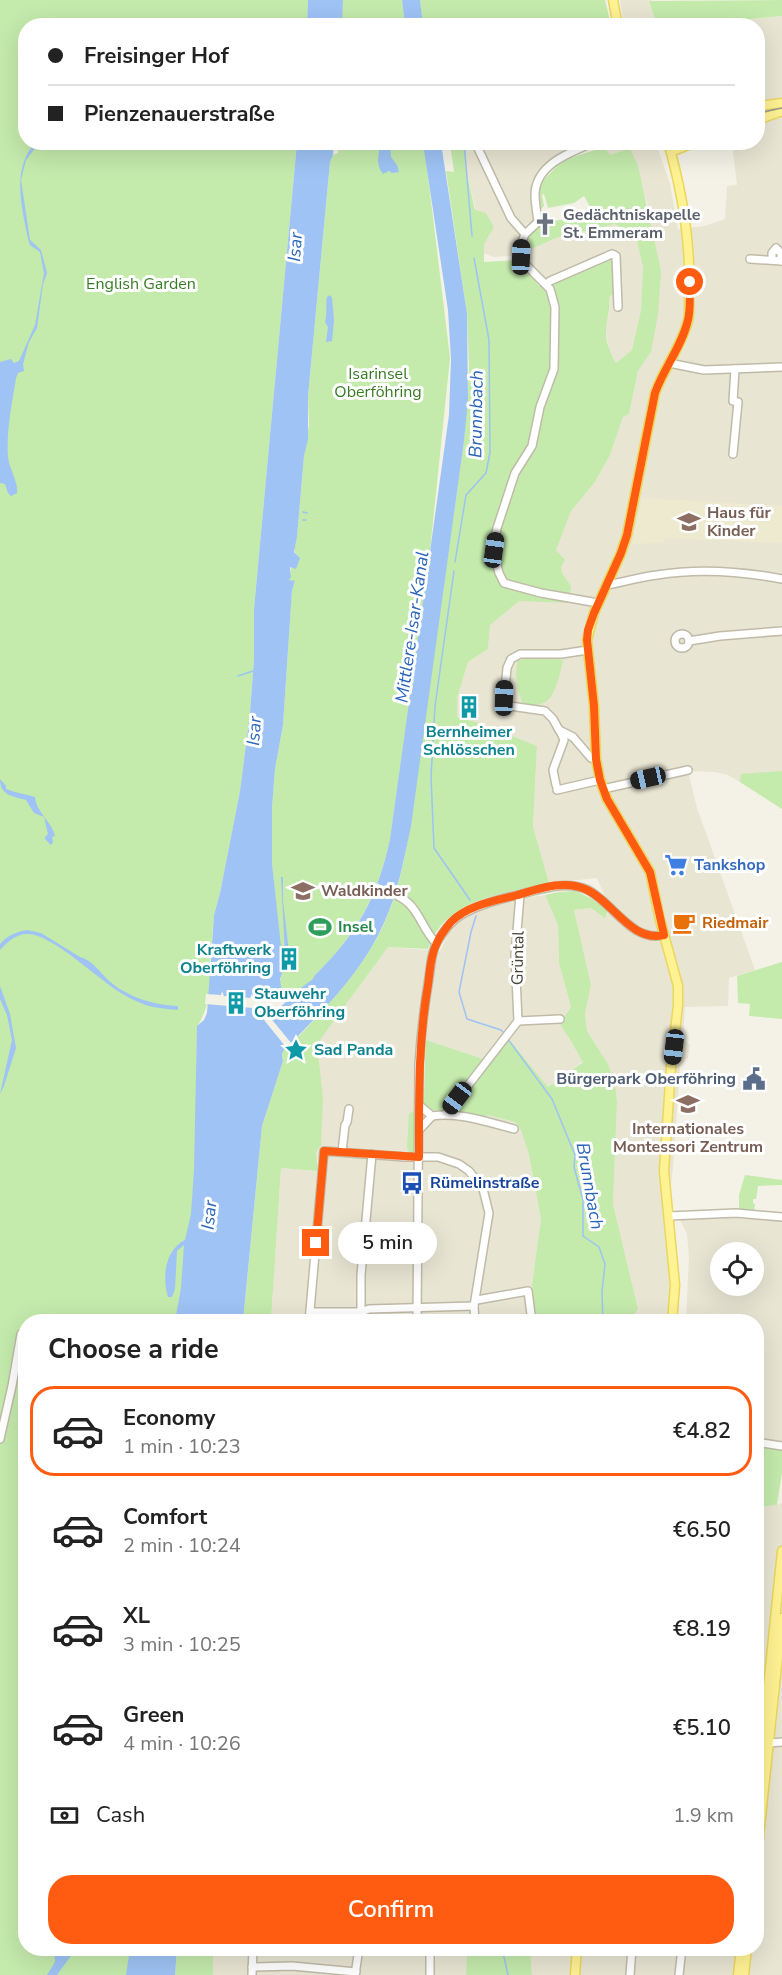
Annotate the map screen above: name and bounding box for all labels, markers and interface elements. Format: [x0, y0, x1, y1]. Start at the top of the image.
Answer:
text: Freisinger Hof [84, 41, 229, 71]
text: Pienzenauerstraße [84, 99, 275, 129]
place label: Gedächtniskapelle St. Emmeram [563, 204, 701, 244]
church icon: Gedächtniskapelle St. Emmeram [532, 211, 558, 237]
water label: Isar [282, 231, 308, 262]
car [511, 239, 531, 275]
route start [676, 268, 703, 295]
park label: English Garden [86, 273, 196, 295]
park label: Isarinsel Oberföhring [334, 363, 422, 403]
water label: Brunnbach [463, 370, 489, 458]
place label: Haus für Kinder [707, 502, 772, 542]
school or university icon: Haus für Kinder [676, 509, 702, 535]
car [483, 531, 505, 569]
water label: Mittlere-Isar-Kanal [389, 550, 435, 704]
car [494, 680, 514, 716]
building icon: Bernheimer Schlösschen [456, 694, 482, 720]
water label: Isar [241, 715, 267, 746]
place label: Bernheimer Schlösschen [423, 721, 515, 761]
car [628, 765, 668, 791]
supermarket icon: Tankshop [663, 852, 689, 878]
place label: Tankshop [694, 854, 765, 876]
school or university icon: Waldkinder [290, 878, 316, 904]
place label: Waldkinder [321, 880, 409, 902]
cafe icon: Riedmair [671, 910, 697, 936]
place label: Riedmair [702, 912, 769, 934]
sports icon: Insel [307, 914, 333, 940]
place label: Insel [338, 916, 373, 938]
street label: Grüntal [507, 930, 529, 985]
place label: Kraftwerk Oberföhring [180, 939, 271, 979]
building icon: Kraftwerk Oberföhring [276, 946, 302, 972]
place label: Stauwehr Oberföhring [254, 983, 345, 1023]
building icon: Stauwehr Oberföhring [223, 990, 249, 1016]
car [663, 1028, 685, 1066]
place icon: Sad Panda [283, 1037, 309, 1063]
place label: Sad Panda [314, 1039, 393, 1061]
public building icon: Bürgerpark Oberföhring [741, 1066, 767, 1092]
place label: Bürgerpark Oberföhring [556, 1068, 736, 1090]
car [439, 1078, 475, 1118]
school or university icon: Internationales Montessori Zentrum [675, 1091, 701, 1117]
place label: Internationales Montessori Zentrum [613, 1118, 763, 1158]
water label: Brunnbach [571, 1141, 609, 1231]
bus stop icon: Rümelinstraße [399, 1170, 425, 1196]
place label: Rümelinstraße [430, 1172, 540, 1194]
water label: Isar [196, 1199, 223, 1231]
callout: 5 min [337, 1222, 436, 1264]
route end [302, 1229, 329, 1256]
text: 5 min [362, 1229, 413, 1256]
map controls [710, 1242, 764, 1296]
button: locate [710, 1242, 764, 1296]
text: Choose a ride [48, 1331, 219, 1368]
text: Economy [123, 1403, 215, 1433]
icon: car [51, 1404, 105, 1458]
text: €4.82 [673, 1416, 731, 1446]
text: 1 min · 10:23 [123, 1433, 241, 1460]
text: Comfort [123, 1502, 207, 1532]
icon: car [51, 1503, 105, 1557]
text: €6.50 [673, 1515, 731, 1545]
text: 2 min · 10:24 [123, 1532, 241, 1559]
text: XL [123, 1601, 150, 1631]
icon: car [51, 1602, 105, 1656]
text: €8.19 [673, 1614, 731, 1644]
text: 3 min · 10:25 [123, 1631, 241, 1658]
text: Green [123, 1700, 184, 1730]
icon: car [51, 1701, 105, 1755]
text: €5.10 [673, 1713, 731, 1743]
text: 4 min · 10:26 [123, 1730, 241, 1757]
icon: cash [48, 1799, 81, 1832]
text: Cash [96, 1800, 145, 1830]
text: 1.9 km [673, 1802, 734, 1829]
button: Confirm [48, 1875, 734, 1944]

